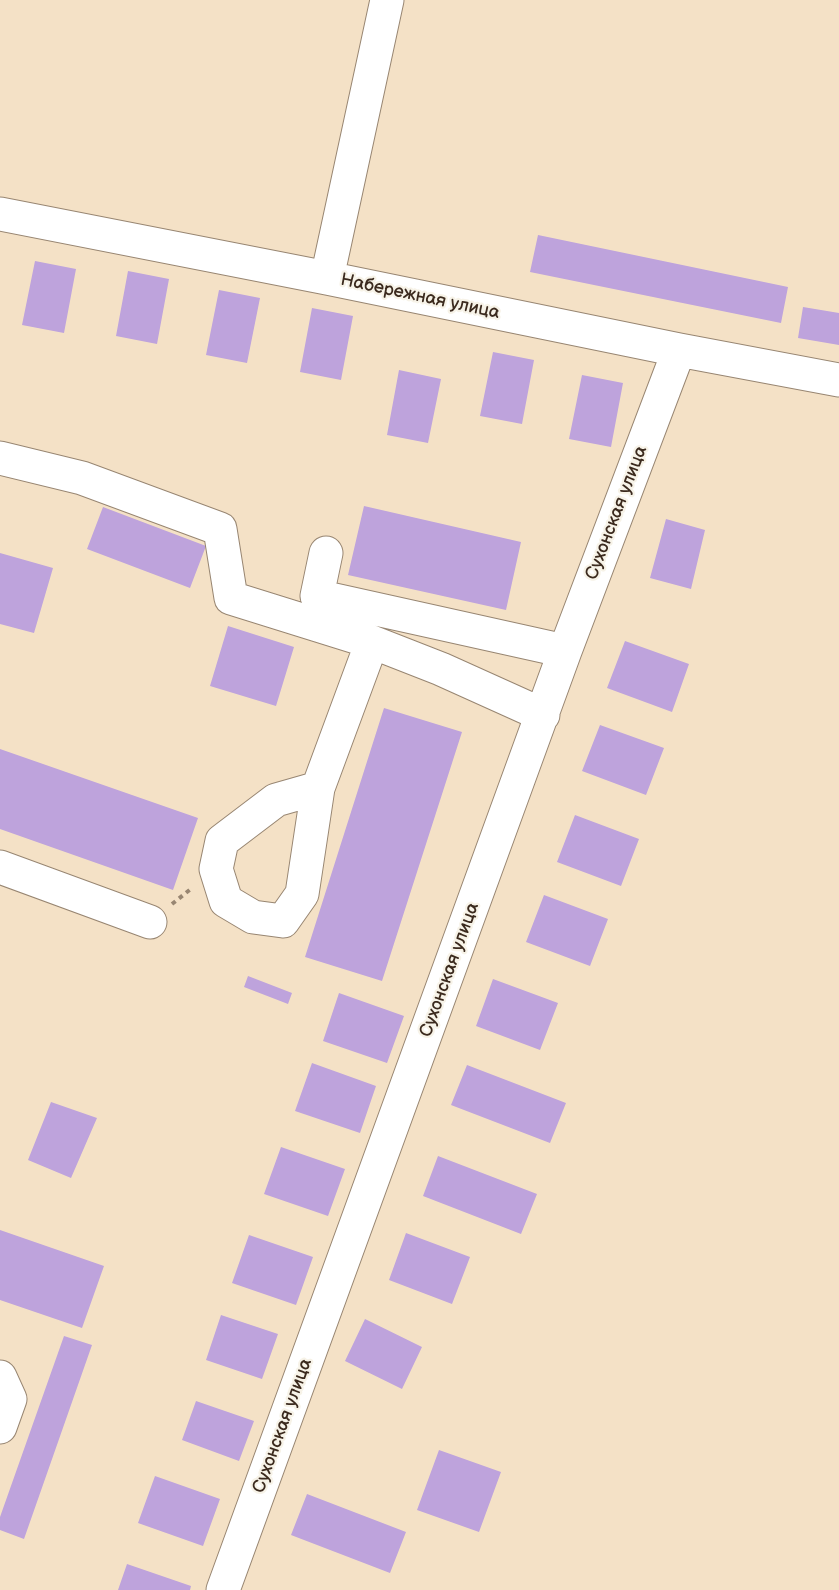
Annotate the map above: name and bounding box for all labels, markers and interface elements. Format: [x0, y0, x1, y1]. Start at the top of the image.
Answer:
street label: Набережная улица [338, 270, 502, 324]
street label: Сухонская улица [582, 443, 652, 583]
street label: Сухонская улица [416, 900, 484, 1040]
street label: Сухонская улица [249, 1356, 317, 1496]

